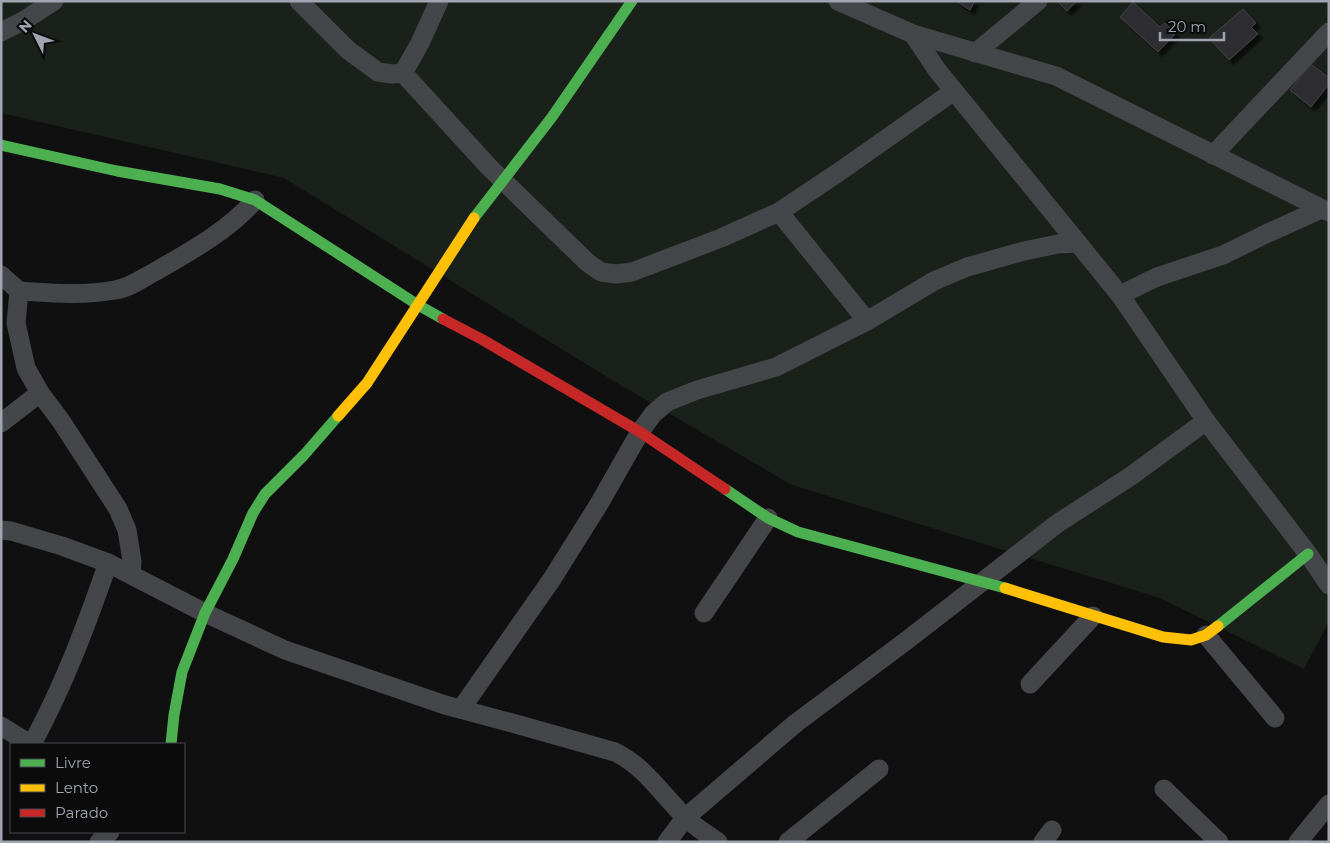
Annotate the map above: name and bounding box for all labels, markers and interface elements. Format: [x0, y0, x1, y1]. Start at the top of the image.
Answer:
north arrow [10, 10, 60, 60]
scale bar [1160, 10, 1224, 42]
text: N [15, 16, 36, 37]
text: 20 m [1168, 17, 1206, 36]
legend [10, 743, 185, 833]
text: Livre [55, 753, 91, 772]
text: Lento [55, 778, 98, 797]
text: Parado [55, 803, 108, 822]

